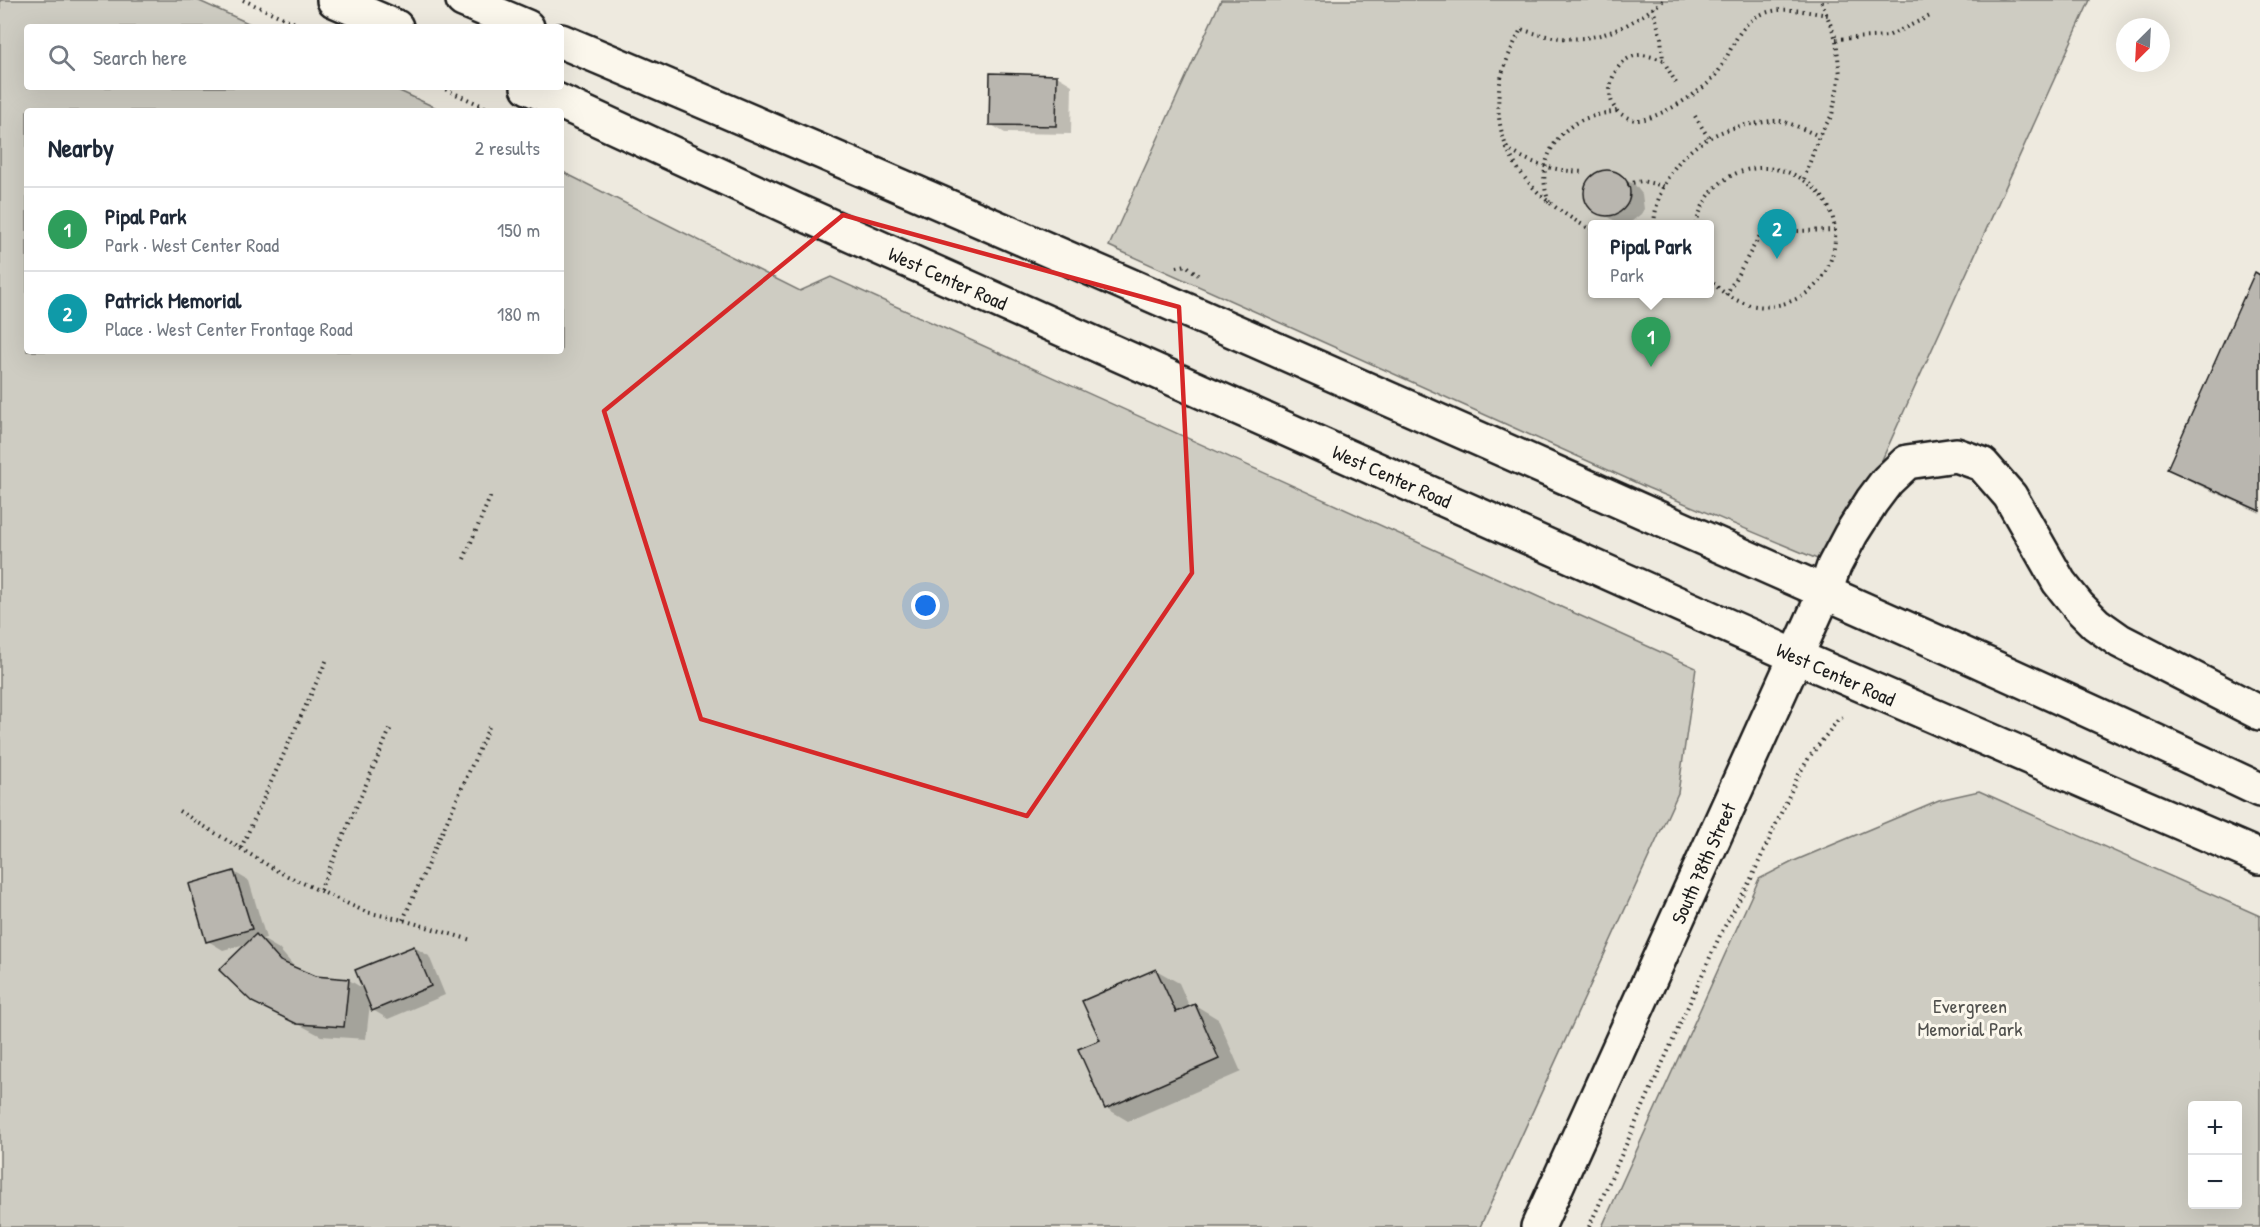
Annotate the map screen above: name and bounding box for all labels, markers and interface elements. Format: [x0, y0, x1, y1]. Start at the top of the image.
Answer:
north arrow [2116, 18, 2170, 72]
search box [24, 24, 564, 90]
icon: search [45, 41, 78, 74]
text: Search here [93, 42, 187, 72]
text: Nearby [48, 130, 114, 165]
text: 2 results [475, 134, 540, 161]
text: Pipal Park [105, 201, 186, 231]
pin: 2 [1758, 210, 1796, 259]
text: 1 [64, 216, 71, 243]
text: 150 m [497, 216, 540, 243]
popup [1588, 220, 1714, 298]
text: Park · West Center Road [105, 231, 279, 258]
text: Pipal Park [1610, 231, 1692, 261]
street label: West Center Road [884, 240, 1012, 316]
text: Park [1610, 261, 1644, 288]
text: Patrick Memorial [105, 285, 241, 315]
text: 2 [63, 300, 72, 327]
text: 180 m [497, 300, 540, 327]
text: Place · West Center Frontage Road [105, 315, 353, 342]
pin: 1 [1632, 318, 1670, 367]
street label: West Center Road [1328, 438, 1456, 514]
your location [911, 591, 940, 620]
street label: West Center Road [1772, 636, 1900, 712]
street label: South 78th Street [1664, 797, 1742, 928]
park label: Evergreen Memorial Park [1918, 992, 2022, 1042]
map controls [2188, 1101, 2242, 1209]
button: + [2188, 1101, 2242, 1155]
button: − [2188, 1155, 2242, 1209]

